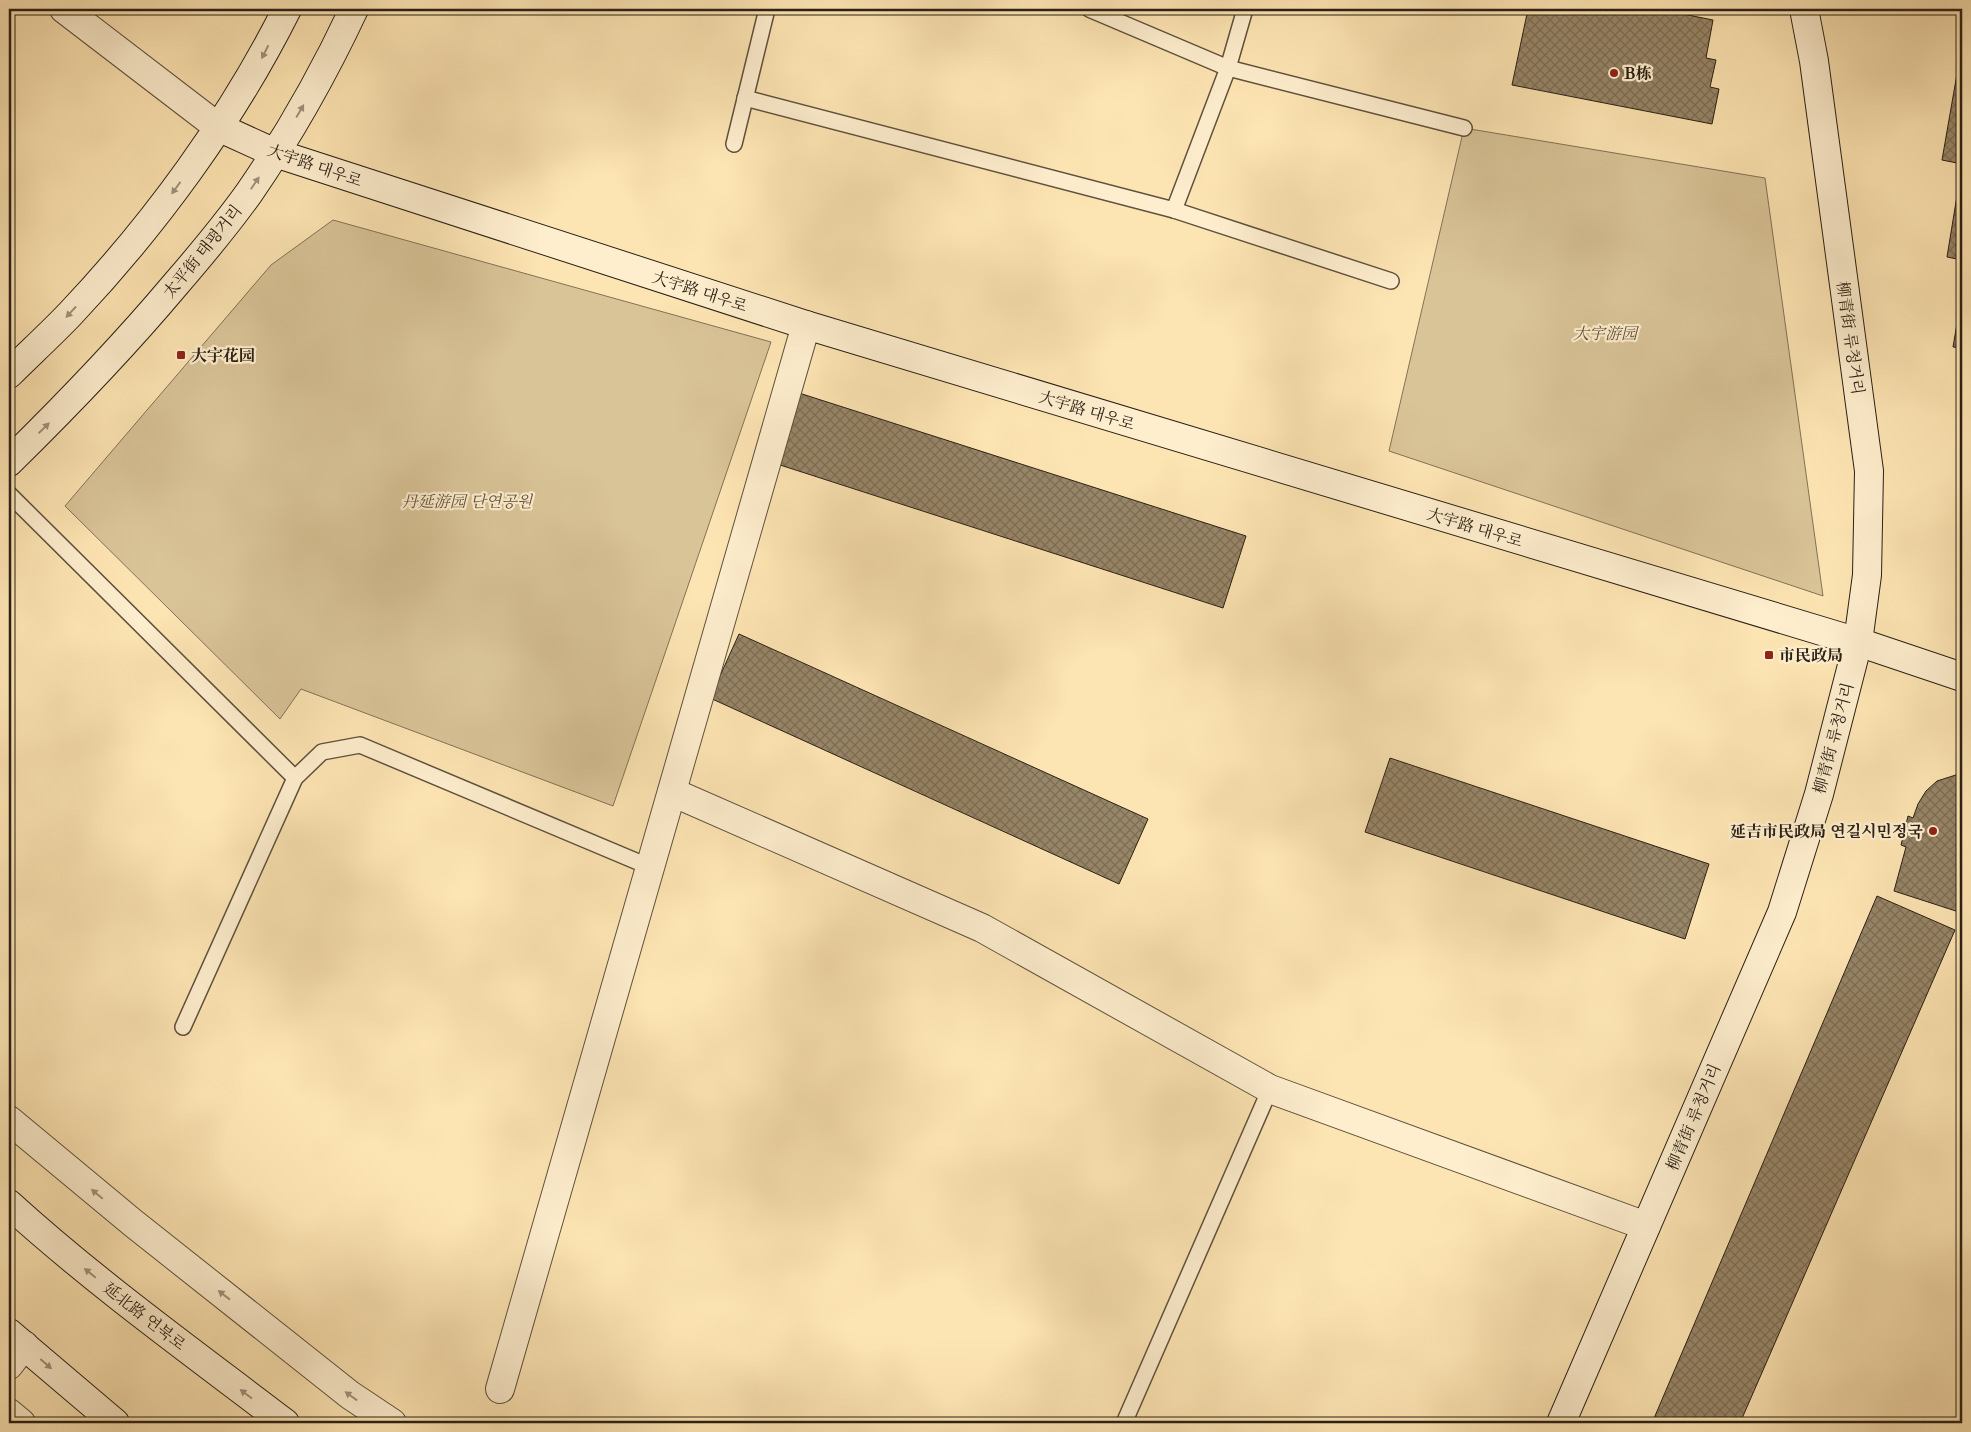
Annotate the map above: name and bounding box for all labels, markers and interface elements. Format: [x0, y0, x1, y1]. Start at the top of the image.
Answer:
one-way arrow [261, 45, 269, 60]
place label: B栋 [1624, 63, 1652, 85]
marker: B栋 [1608, 67, 1620, 79]
one-way arrow [296, 105, 305, 118]
street label: 大宇路 대우로 [264, 139, 365, 193]
one-way arrow [251, 176, 260, 189]
one-way arrow [170, 181, 181, 194]
street label: 太平街 태평거리 [158, 200, 247, 303]
street label: 大宇路 대우로 [649, 266, 751, 318]
street label: 柳青街 류청거리 [1831, 280, 1869, 396]
one-way arrow [65, 306, 77, 318]
park label: 大宇游园 [1573, 323, 1640, 345]
place label: 大宇花园 [191, 345, 255, 367]
marker: 大宇花园 [175, 349, 187, 361]
street label: 大宇路 대우로 [1036, 386, 1138, 436]
one-way arrow [37, 422, 49, 434]
park label: 丹延游园 단연공원 [402, 491, 534, 513]
street label: 大宇路 대우로 [1424, 503, 1526, 553]
place label: 市民政局 [1779, 645, 1843, 667]
marker: 市民政局 [1763, 649, 1775, 661]
street label: 柳青街 류청거리 [1809, 680, 1859, 796]
place label: 延吉市民政局 연길시민정국 [1730, 821, 1924, 843]
marker: 延吉市民政局 연길시민정국 [1927, 825, 1939, 837]
street label: 柳青街 류청거리 [1661, 1061, 1726, 1174]
one-way arrow [91, 1188, 104, 1199]
one-way arrow [84, 1267, 97, 1278]
street label: 延北路 연북로 [99, 1278, 190, 1356]
one-way arrow [218, 1290, 231, 1301]
one-way arrow [40, 1358, 52, 1369]
one-way arrow [239, 1389, 253, 1399]
one-way arrow [345, 1391, 358, 1401]

